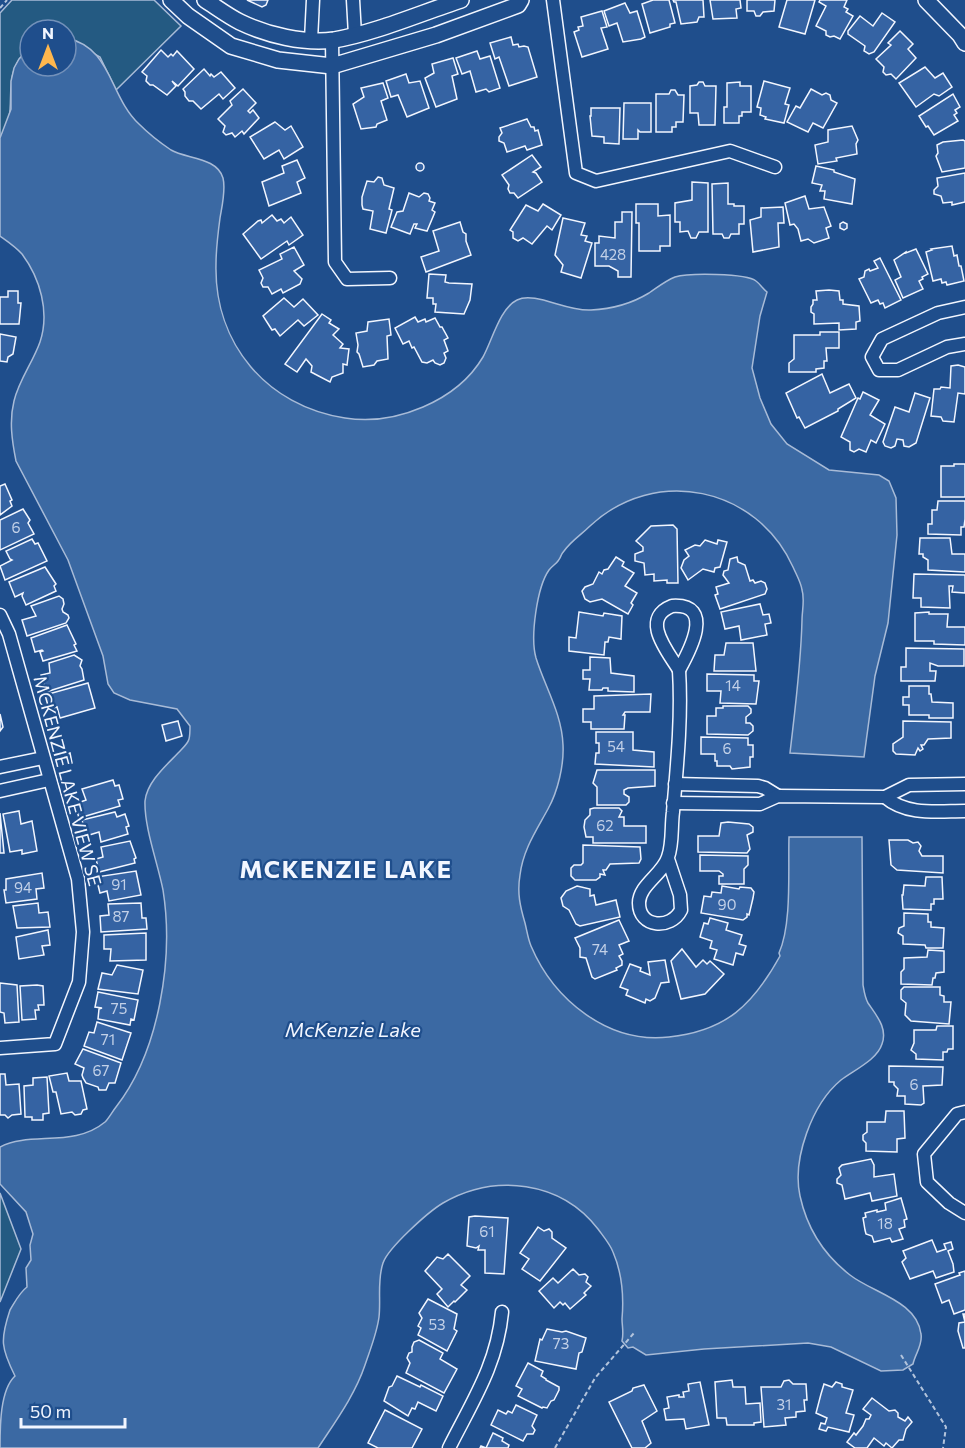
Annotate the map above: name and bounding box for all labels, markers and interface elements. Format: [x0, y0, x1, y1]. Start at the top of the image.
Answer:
north arrow [18, 18, 78, 78]
text: N [42, 23, 54, 42]
house number: 428 [600, 245, 626, 263]
house number: 6 [11, 518, 21, 536]
street label: MCKENZIE LAKE VIEW SE [29, 673, 107, 888]
house number: 14 [725, 676, 741, 694]
house number: 54 [607, 737, 625, 755]
house number: 6 [722, 739, 732, 757]
house number: 62 [596, 816, 614, 834]
district label: MCKENZIE LAKE [240, 854, 452, 883]
house number: 91 [111, 875, 127, 893]
house number: 94 [14, 878, 32, 896]
house number: 90 [718, 895, 736, 913]
house number: 87 [113, 907, 130, 925]
house number: 74 [592, 940, 608, 958]
house number: 75 [111, 999, 127, 1017]
water label: McKenzie Lake [285, 1017, 421, 1041]
house number: 71 [101, 1030, 115, 1048]
house number: 67 [93, 1061, 110, 1079]
house number: 6 [909, 1075, 919, 1093]
house number: 18 [877, 1214, 893, 1232]
house number: 61 [479, 1222, 495, 1240]
house number: 53 [428, 1315, 446, 1333]
house number: 73 [553, 1334, 569, 1352]
scale bar [21, 1391, 124, 1429]
house number: 31 [777, 1395, 791, 1413]
text: 50 m [30, 1400, 71, 1422]

